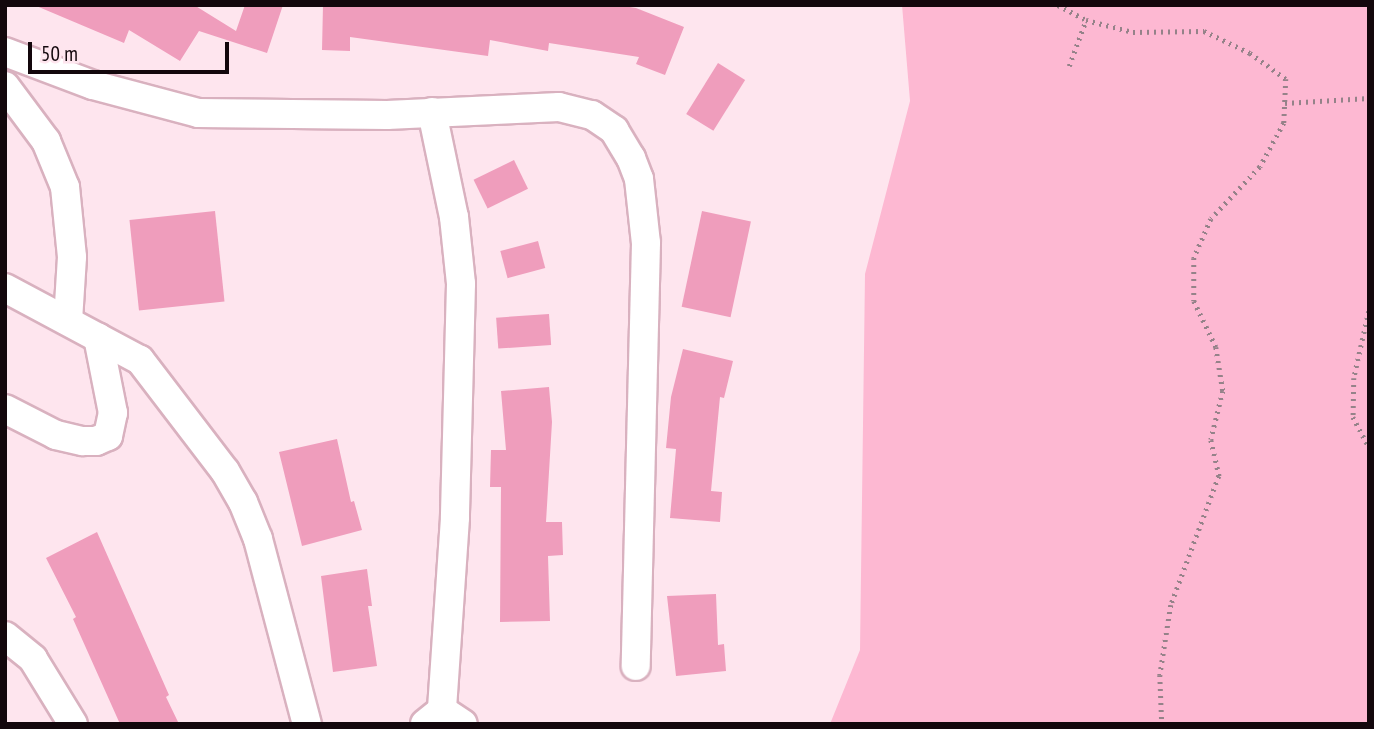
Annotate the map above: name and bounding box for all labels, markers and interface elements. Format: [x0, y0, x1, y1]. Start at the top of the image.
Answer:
scale bar [32, 28, 233, 72]
text: 50 m [41, 40, 78, 67]

